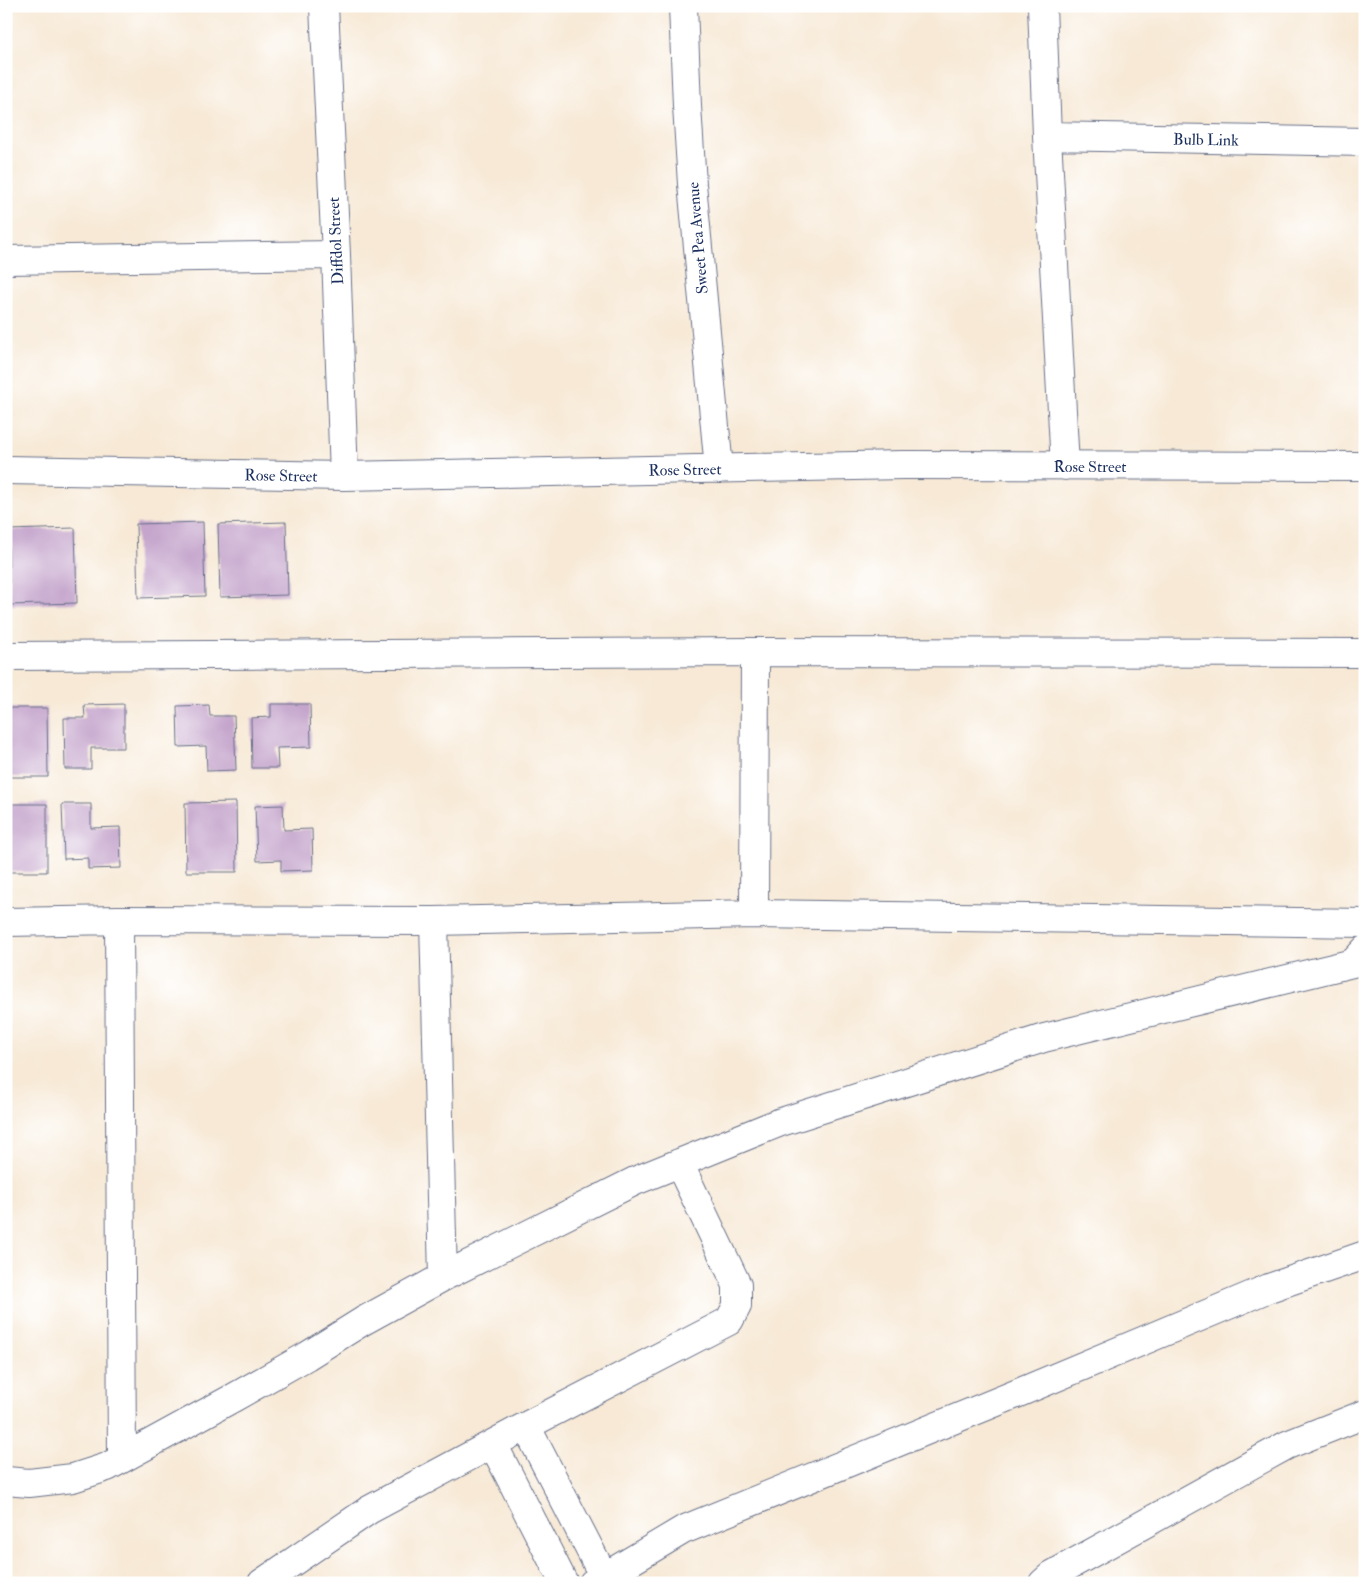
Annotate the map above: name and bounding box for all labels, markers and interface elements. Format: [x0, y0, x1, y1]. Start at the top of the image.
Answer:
street label: Bulb Link [1173, 129, 1239, 151]
street label: Sweet Pea Avenue [683, 181, 713, 295]
street label: Diffdol Street [324, 197, 348, 285]
street label: Rose Street [1053, 457, 1127, 477]
street label: Rose Street [648, 459, 722, 481]
street label: Rose Street [244, 465, 318, 487]

